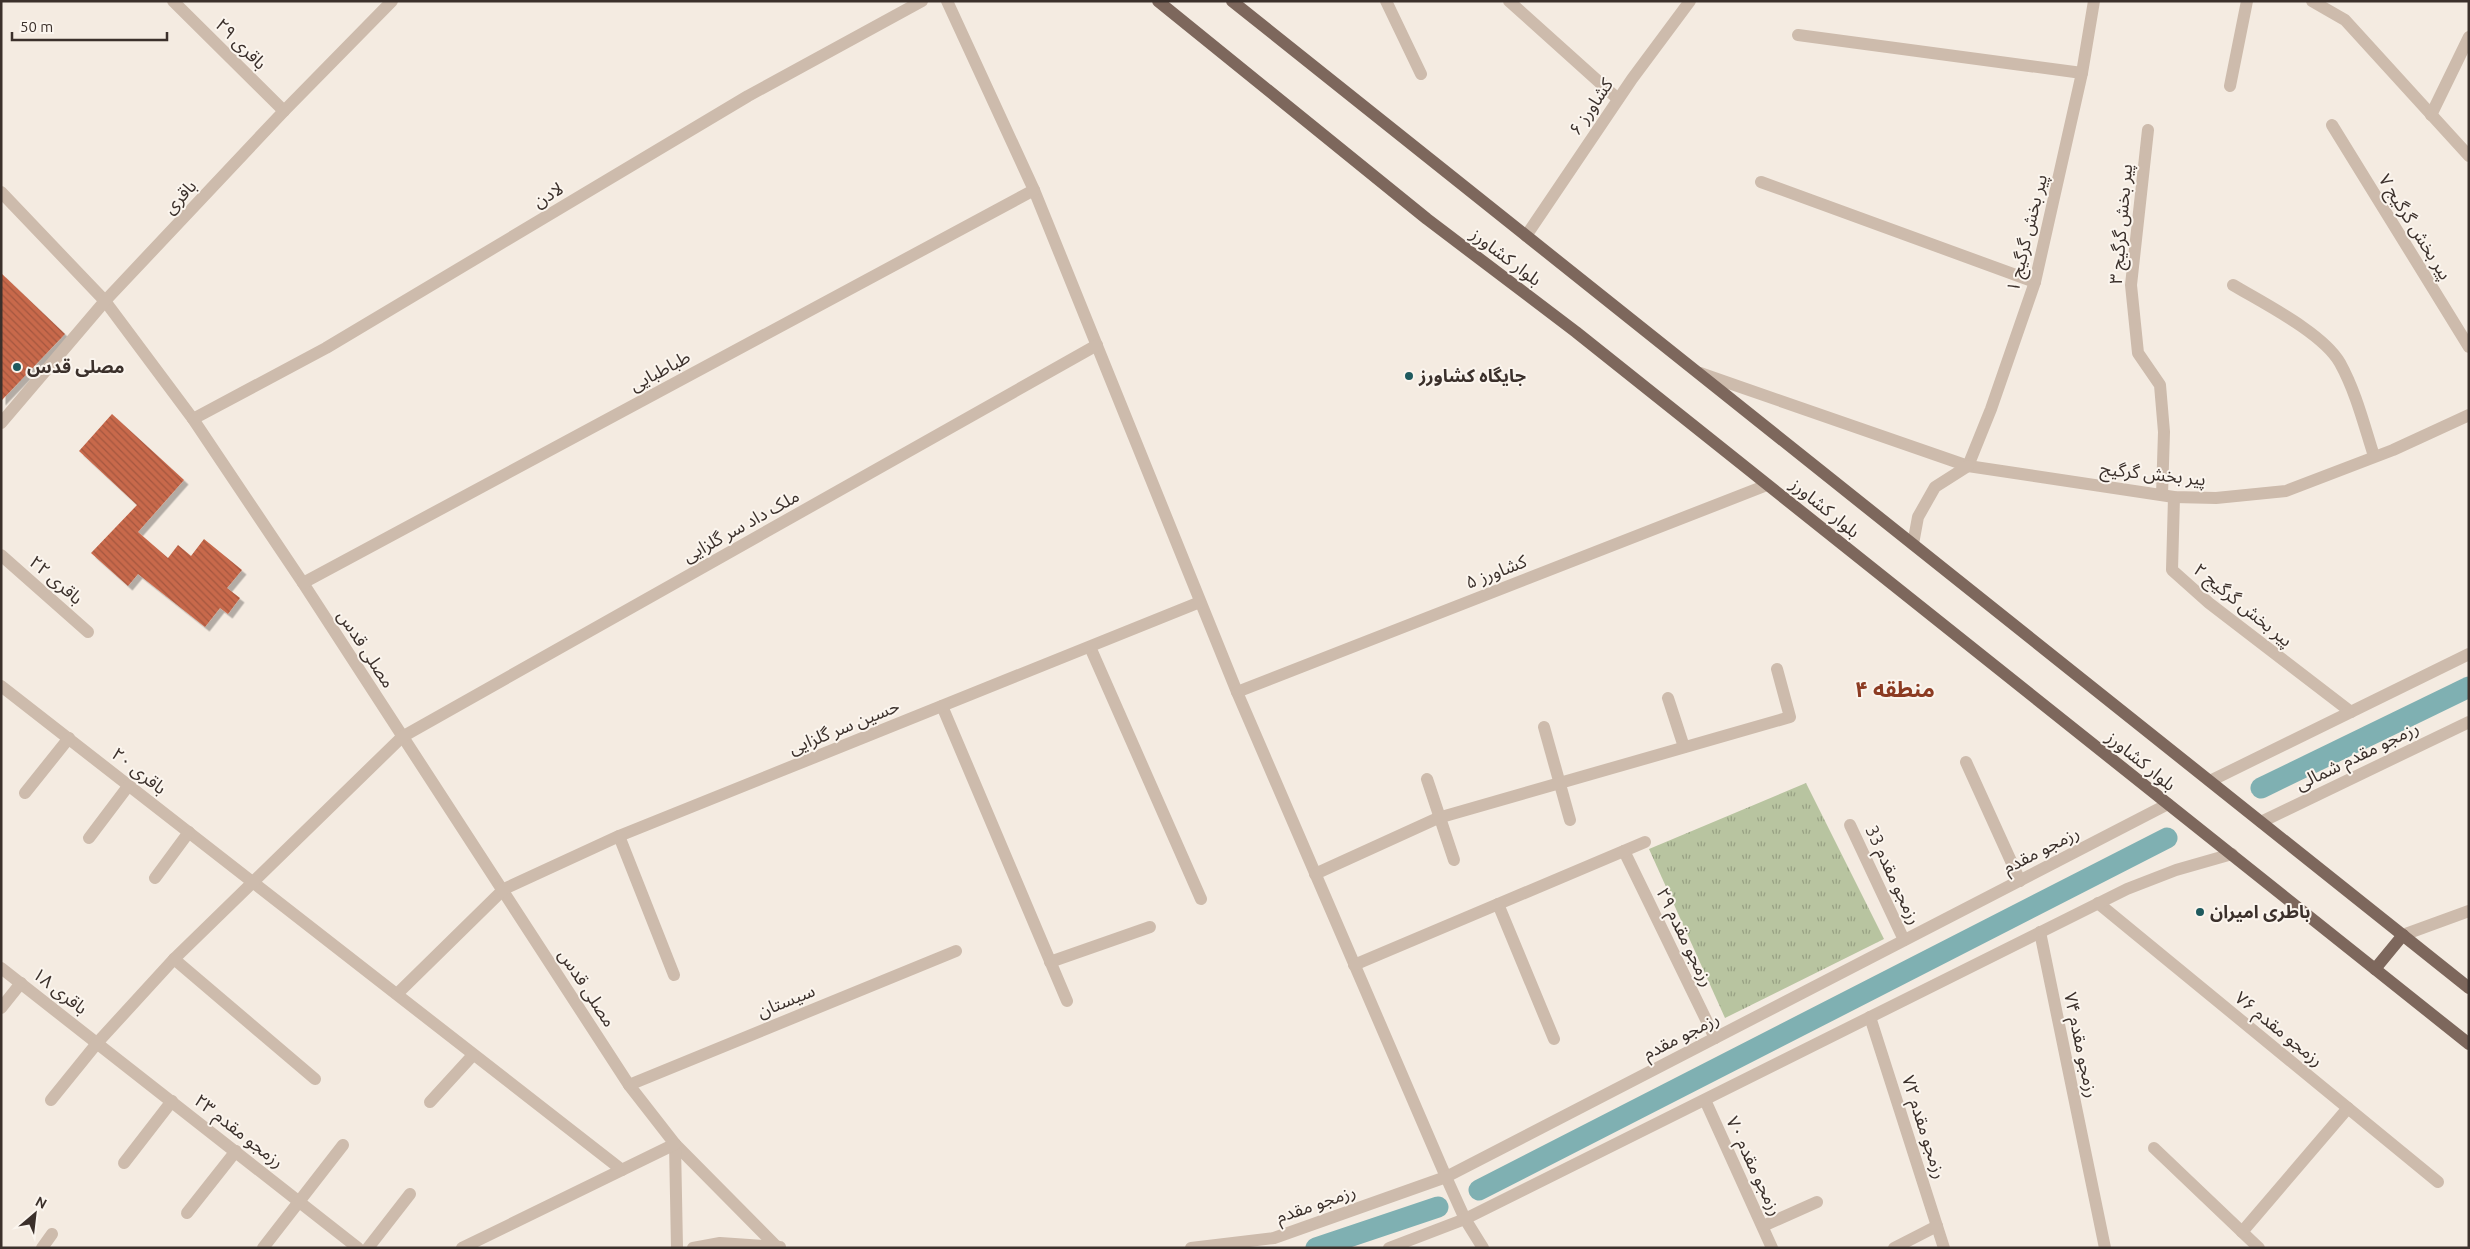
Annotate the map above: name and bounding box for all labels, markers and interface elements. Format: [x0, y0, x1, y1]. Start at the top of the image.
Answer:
scale bar [12, 10, 168, 42]
street label: باقری ۲۹ [211, 14, 271, 74]
text: 50 m [20, 18, 53, 35]
street label: کشاورز ۶ [1564, 74, 1618, 140]
street label: پیر بخش گرگیج ۳ [2105, 163, 2139, 285]
street label: پیر بخش گرگیج ۷ [2372, 170, 2456, 285]
street label: پیر بخش گرگیج ۱ [2002, 172, 2054, 295]
street label: باقری [159, 175, 201, 219]
street label: لادن [529, 177, 567, 213]
street label: بلوار کشاورز [1465, 223, 1546, 291]
street label: طباطبایی [626, 346, 694, 396]
place label: مصلی قدس [27, 356, 124, 377]
marker: مصلی قدس [11, 361, 23, 373]
place label: جایگاه کشاورز [1418, 365, 1526, 387]
marker: جایگاه کشاورز [1403, 370, 1415, 382]
street label: پیر بخش گرگیج [2099, 458, 2207, 492]
street label: بلوار کشاورز [1785, 473, 1864, 543]
street label: ملک داد سر گلزایی [679, 485, 803, 567]
street label: کشاورز ۵ [1462, 550, 1530, 594]
street label: باقری ۲۲ [25, 551, 87, 609]
street label: پیر بخش گرگیج ۲ [2188, 558, 2297, 653]
street label: مصلی قدس [333, 606, 399, 692]
district label: منطقه ۴ [1855, 676, 1935, 701]
street label: حسین سر گلزایی [785, 695, 903, 759]
street label: رزمجو مقدم شمالی [2292, 717, 2424, 798]
street label: بلوار کشاورز [2101, 726, 2180, 796]
street label: باقری ۲۰ [107, 743, 171, 799]
street label: رزمجو مقدم [1999, 821, 2084, 881]
street label: رزمجو مقدم 33 [1858, 822, 1926, 929]
street label: رزمجو مقدم ۲۹ [1649, 884, 1718, 991]
place label: باطری امیران [2210, 901, 2311, 923]
marker: باطری امیران [2194, 906, 2206, 918]
street label: مصلی قدس [554, 945, 620, 1031]
street label: باقری ۱۸ [28, 963, 92, 1019]
street label: سیستان [754, 979, 818, 1023]
street label: رزمجو مقدم ۷۶ [2228, 987, 2328, 1074]
street label: رزمجو مقدم ۷۴ [2056, 990, 2103, 1100]
street label: رزمجو مقدم [1639, 1007, 1724, 1067]
street label: رزمجو مقدم ۷۲ [1894, 1073, 1951, 1182]
street label: رزمجو مقدم ۲۳ [188, 1089, 288, 1175]
street label: رزمجو مقدم ۷۰ [1719, 1113, 1787, 1221]
street label: رزمجو مقدم [1273, 1180, 1360, 1231]
north arrow [10, 1189, 60, 1239]
text: N [33, 1193, 49, 1212]

